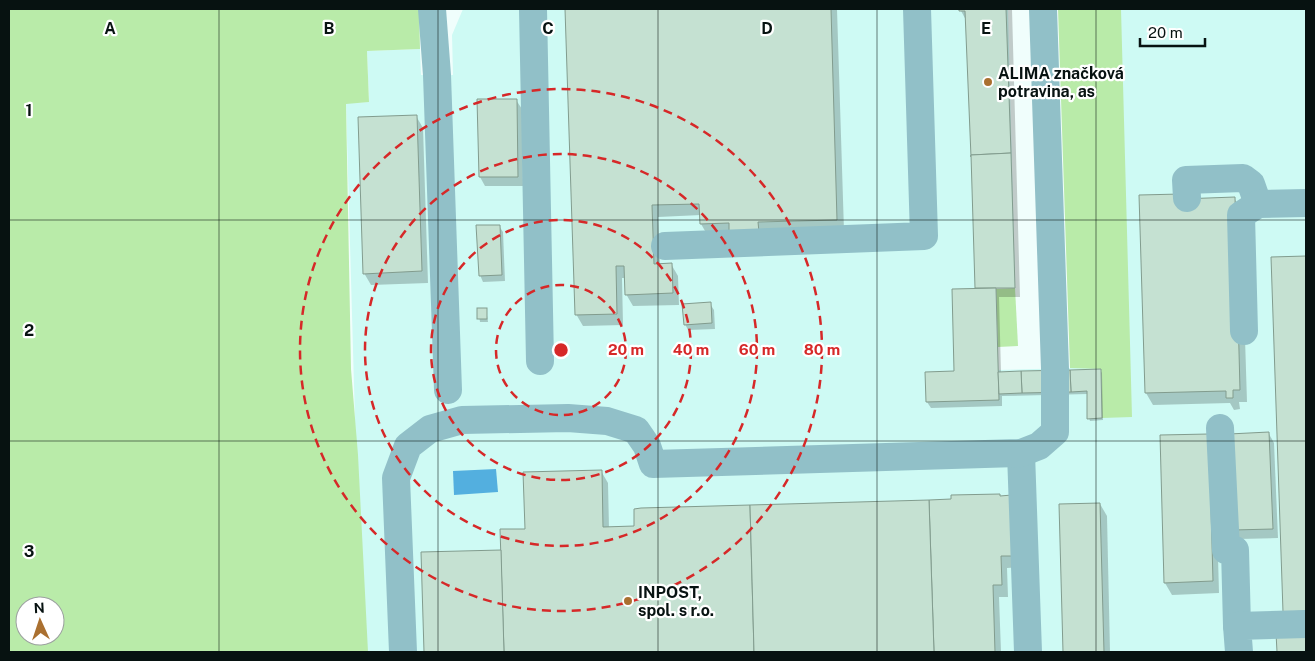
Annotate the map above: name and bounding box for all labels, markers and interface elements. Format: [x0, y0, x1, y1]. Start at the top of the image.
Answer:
scale bar [1140, 15, 1205, 47]
text: A [104, 19, 116, 38]
text: B [324, 19, 335, 38]
text: C [542, 19, 554, 38]
text: D [761, 19, 773, 38]
text: E [981, 19, 991, 38]
text: 20 m [1148, 24, 1183, 41]
place label: ALIMA značková potravina, as [998, 64, 1124, 101]
marker: ALIMA značková potravina, as [982, 76, 994, 88]
text: 1 [26, 101, 32, 120]
text: 2 [24, 321, 34, 340]
centre of rings [552, 341, 570, 359]
text: 20 m [608, 341, 644, 358]
text: 40 m [673, 341, 709, 358]
text: 60 m [739, 341, 775, 358]
text: 80 m [804, 341, 840, 358]
text: 3 [24, 542, 34, 561]
place label: INPOST, spol. s r.o. [638, 583, 714, 620]
marker: INPOST, spol. s r.o. [622, 595, 634, 607]
north arrow [15, 596, 65, 646]
text: N [33, 600, 45, 616]

